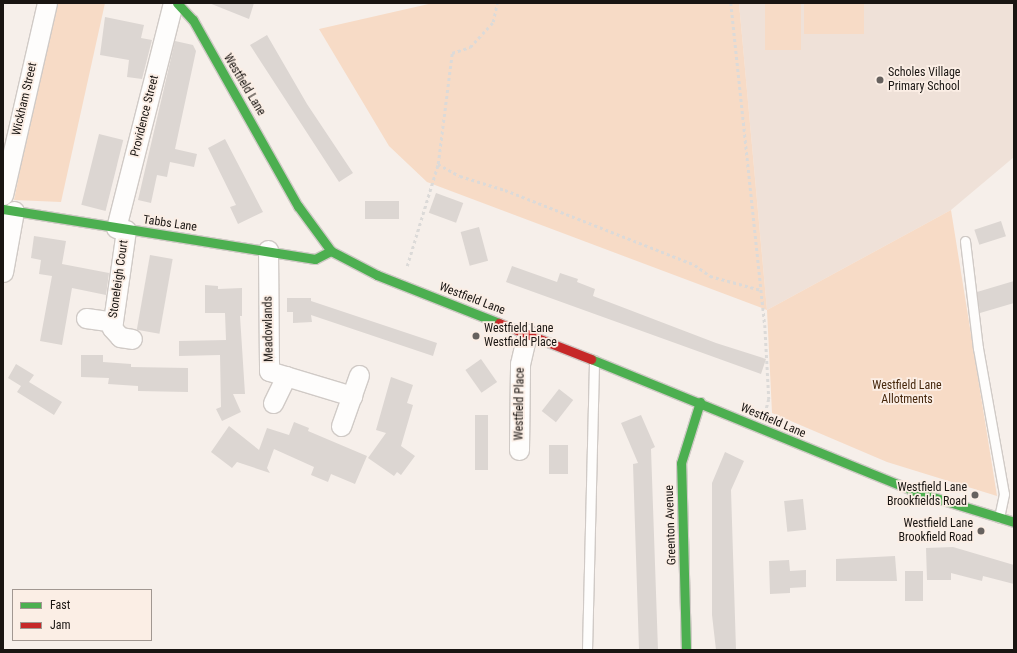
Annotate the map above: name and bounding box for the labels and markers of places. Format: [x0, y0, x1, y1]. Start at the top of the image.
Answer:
place label: Scholes Village Primary School [888, 66, 960, 94]
marker: Scholes Village Primary School [875, 75, 885, 85]
place label: Westfield Lane Westfield Place [484, 322, 557, 350]
marker: Westfield Lane Westfield Place [471, 331, 481, 341]
place label: Westfield Lane Brookfields Road [887, 481, 967, 509]
marker: Westfield Lane Brookfields Road [970, 490, 980, 500]
place label: Westfield Lane Brookfield Road [898, 517, 973, 545]
marker: Westfield Lane Brookfield Road [976, 526, 986, 536]

